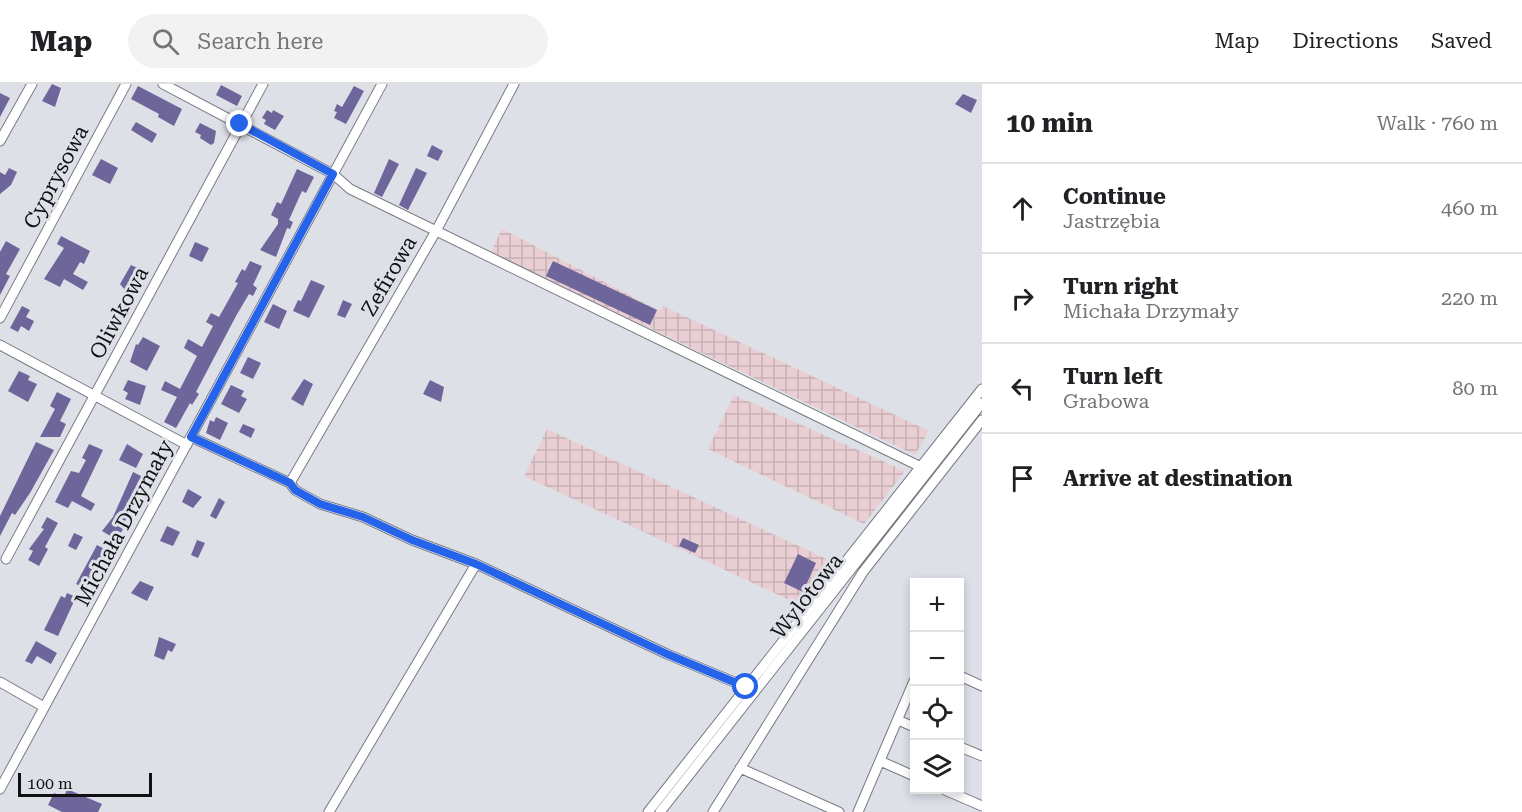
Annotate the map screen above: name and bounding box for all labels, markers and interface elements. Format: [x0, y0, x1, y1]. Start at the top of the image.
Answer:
search box [128, 14, 548, 68]
text: Map [30, 25, 92, 58]
icon: search [149, 25, 182, 58]
text: Search here [197, 29, 323, 54]
text: Map [1215, 29, 1259, 53]
text: Directions [1292, 29, 1398, 53]
text: Saved [1431, 29, 1492, 53]
text: 10 min [1006, 108, 1093, 138]
route end [226, 110, 252, 136]
text: Walk · 760 m [1377, 111, 1498, 135]
street label: Cyprysowa [19, 121, 94, 233]
text: Continue [1063, 184, 1166, 209]
icon: ahead [1006, 192, 1039, 225]
text: 460 m [1441, 196, 1498, 220]
text: Jastrzębia [1063, 209, 1160, 233]
street label: Zefirowa [357, 231, 422, 320]
street label: Oliwkowa [85, 262, 154, 363]
text: Turn right [1063, 274, 1178, 299]
icon: right [1006, 282, 1039, 315]
text: 220 m [1441, 286, 1498, 310]
text: Michała Drzymały [1063, 299, 1239, 323]
text: Turn left [1063, 364, 1163, 389]
icon: left [1006, 372, 1039, 405]
text: 80 m [1452, 376, 1498, 400]
text: Grabowa [1063, 389, 1149, 413]
street label: Michała Drzymały [70, 435, 178, 610]
icon: arrive [1006, 462, 1039, 495]
text: Arrive at destination [1063, 466, 1292, 491]
street label: Wylotowa [766, 548, 848, 643]
map controls [910, 578, 964, 794]
button: + [910, 578, 964, 632]
button: − [910, 632, 964, 686]
route start [732, 673, 758, 699]
button: locate [910, 686, 964, 740]
button: layers [910, 740, 964, 794]
scale bar [18, 770, 152, 798]
text: 100 m [27, 774, 73, 793]

